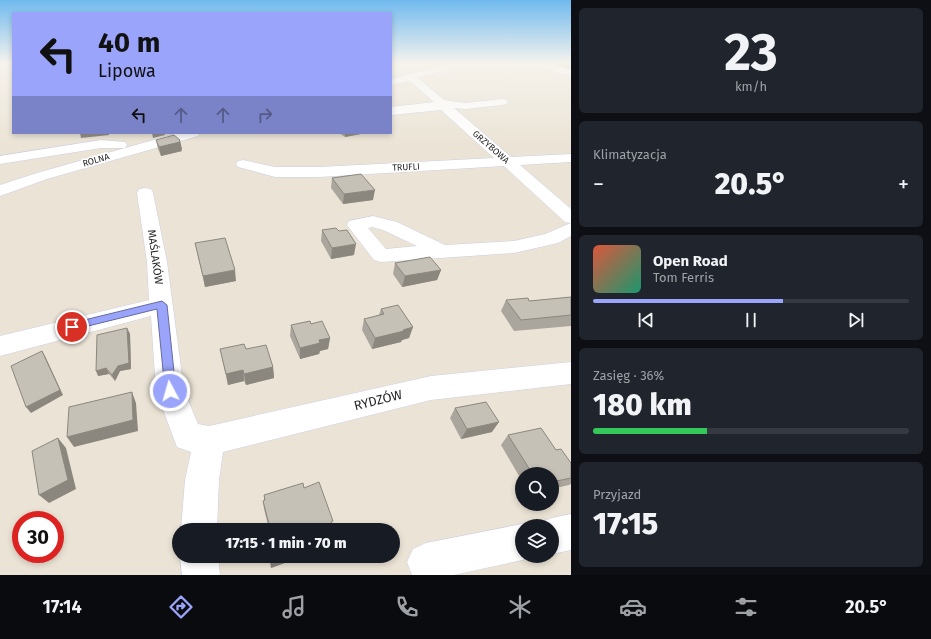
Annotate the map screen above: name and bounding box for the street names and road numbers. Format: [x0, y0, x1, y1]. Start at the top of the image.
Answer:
street label: GRZYBOWA [471, 128, 512, 166]
street label: ROLNA [81, 151, 111, 169]
street label: TRUFLI [392, 161, 420, 173]
street label: MAŚLAKÓW [145, 228, 166, 285]
street label: RYDZÓW [352, 387, 404, 413]

